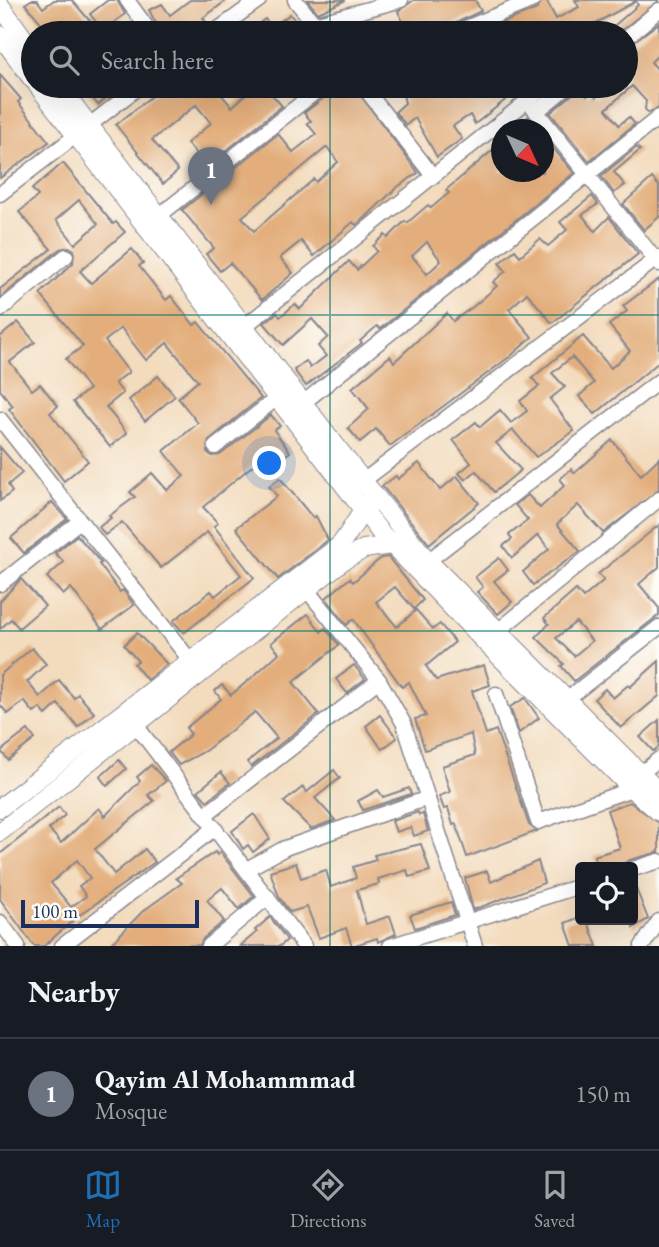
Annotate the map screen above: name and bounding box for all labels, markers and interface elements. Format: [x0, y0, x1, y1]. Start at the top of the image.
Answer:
search box [21, 21, 638, 98]
icon: search [45, 41, 83, 79]
text: Search here [101, 43, 214, 77]
north arrow [491, 119, 554, 182]
pin: 1 [188, 147, 234, 205]
your location [252, 446, 286, 480]
map controls [575, 862, 638, 925]
button: locate [575, 862, 638, 925]
scale bar [21, 897, 200, 929]
text: 100 m [32, 899, 78, 924]
text: Nearby [28, 972, 120, 1011]
text: Qayim Al Mohammmad [95, 1062, 356, 1096]
text: 1 [45, 1079, 57, 1109]
text: 150 m [575, 1079, 631, 1109]
text: Mosque [95, 1096, 167, 1126]
tab: Map [84, 1166, 122, 1233]
tab: Directions [290, 1166, 366, 1233]
tab: Saved [534, 1166, 575, 1233]

